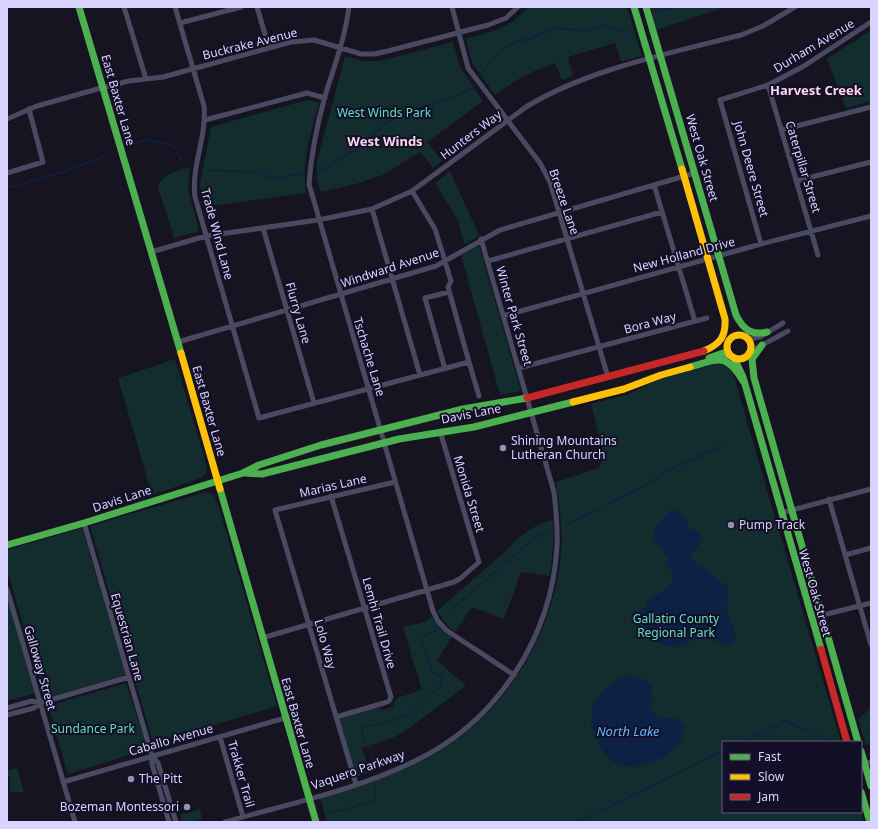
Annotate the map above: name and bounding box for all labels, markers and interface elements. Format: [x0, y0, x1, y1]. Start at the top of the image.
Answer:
street label: Durham Avenue [770, 15, 858, 76]
street label: Buckrake Avenue [201, 23, 299, 64]
street label: East Baxter Lane [97, 52, 140, 148]
district label: Harvest Creek [770, 81, 863, 99]
park label: West Winds Park [337, 104, 432, 121]
street label: Hunters Way [437, 105, 505, 163]
street label: West Oak Street [682, 112, 723, 204]
street label: John Deere Street [729, 118, 773, 219]
street label: Caterpillar Street [781, 119, 826, 216]
district label: West Winds [347, 132, 423, 150]
street label: Breeze Lane [545, 167, 584, 237]
street label: Trade Wind Lane [197, 186, 238, 282]
street label: New Holland Drive [631, 233, 737, 276]
street label: Windward Avenue [338, 244, 441, 291]
street label: Winter Park Street [492, 264, 537, 368]
street label: Flurry Lane [282, 280, 315, 346]
street label: Bora Way [622, 307, 679, 338]
street label: Tschache Lane [349, 315, 390, 399]
street label: East Baxter Lane [188, 363, 231, 459]
street label: Davis Lane [439, 399, 503, 428]
place label: Shining Mountains Lutheran Church [511, 432, 617, 463]
marker: Shining Mountains Lutheran Church [498, 443, 508, 453]
street label: Monida Street [450, 453, 489, 535]
street label: Marias Lane [298, 469, 368, 501]
street label: Davis Lane [90, 481, 154, 516]
place label: Pump Track [739, 516, 806, 533]
marker: Pump Track [726, 520, 736, 530]
street label: West Oak Street [795, 547, 836, 639]
street label: Lemhi Trail Drive [358, 575, 401, 671]
street label: Equestrian Lane [107, 591, 148, 683]
park label: Gallatin County Regional Park [633, 610, 720, 641]
street label: Lolo Way [310, 617, 341, 671]
street label: Galloway Street [20, 623, 61, 713]
street label: East Baxter Lane [277, 675, 320, 771]
street label: Caballo Avenue [127, 719, 215, 760]
park label: Sundance Park [51, 720, 136, 737]
water label: North Lake [596, 722, 660, 740]
street label: Trakker Trail [224, 738, 259, 809]
legend [722, 741, 862, 813]
street label: Vaquero Parkway [309, 745, 408, 794]
text: Fast [758, 748, 782, 765]
text: Slow [758, 768, 785, 785]
place label: The Pitt [139, 770, 183, 787]
marker: The Pitt [126, 774, 136, 784]
text: Jam [757, 788, 779, 805]
place label: Bozeman Montessori [60, 798, 179, 815]
marker: Bozeman Montessori [182, 802, 192, 812]

